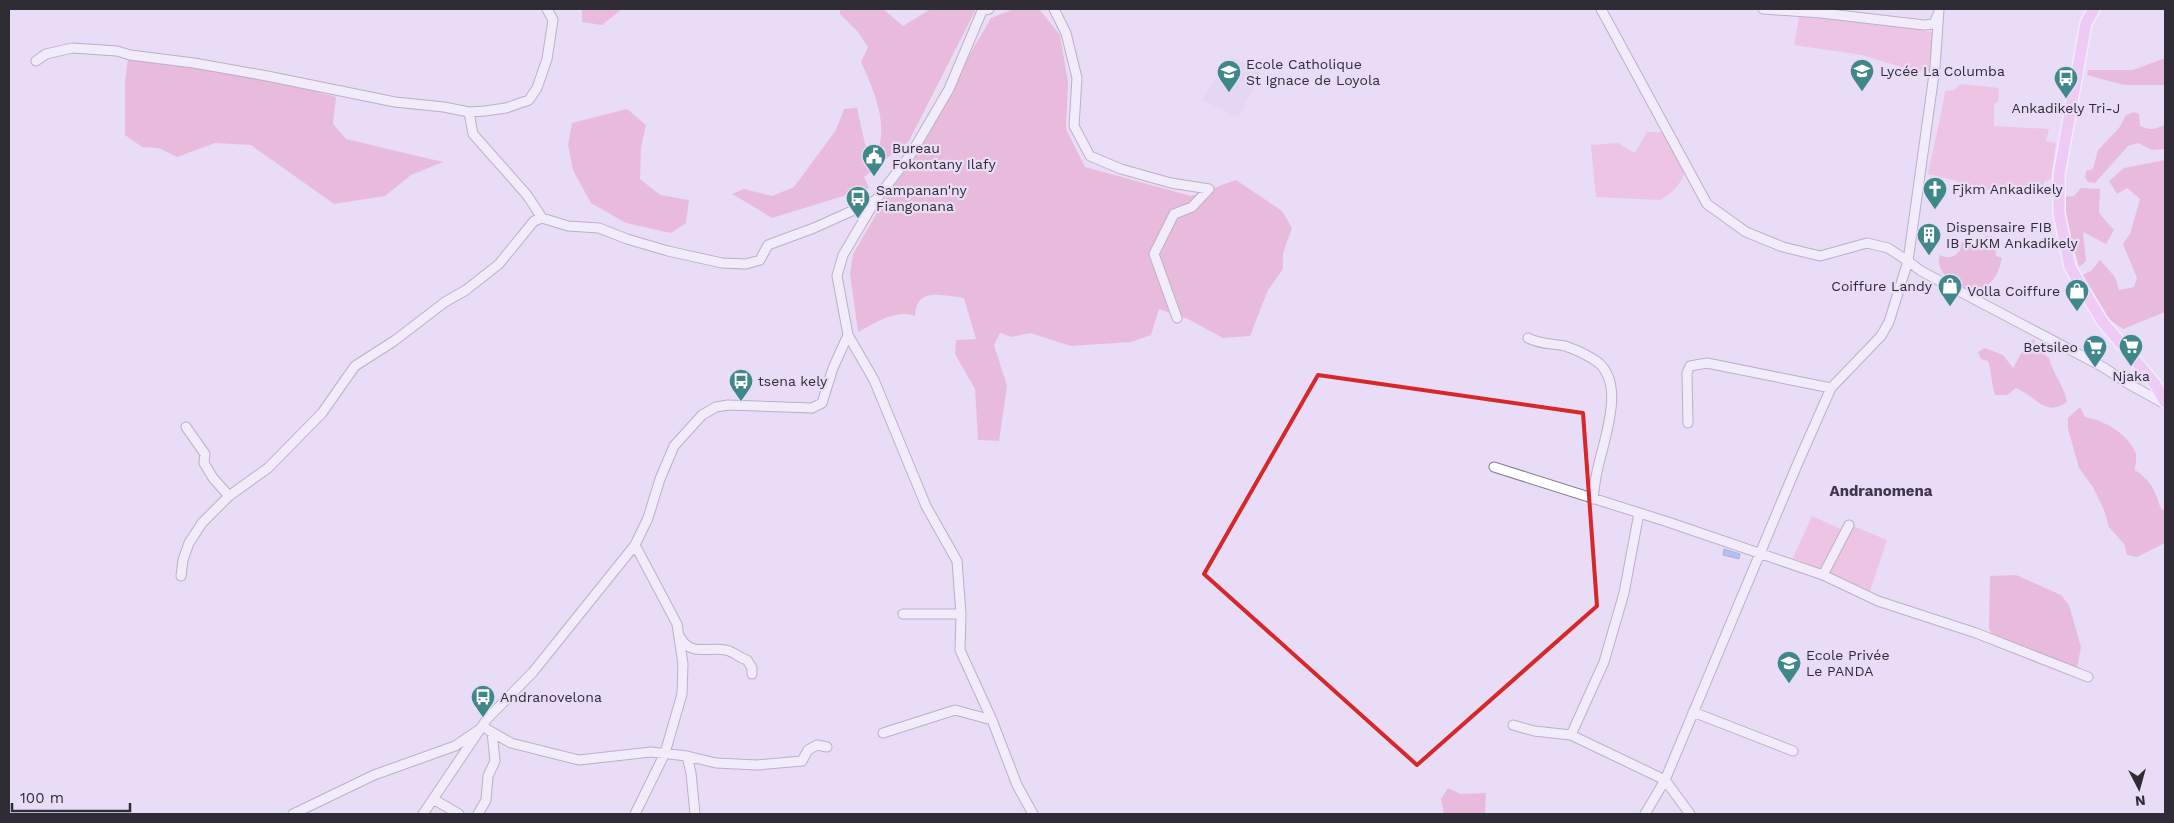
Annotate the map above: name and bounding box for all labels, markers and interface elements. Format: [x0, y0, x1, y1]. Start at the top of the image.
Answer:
place label: Ecole Catholique St Ignace de Loyola [1246, 56, 1380, 88]
school or university icon: Lycée La Columba [1849, 58, 1875, 92]
school or university icon: Ecole Catholique St Ignace de Loyola [1216, 59, 1242, 93]
place label: Lycée La Columba [1880, 63, 2005, 79]
bus stop icon: Ankadikely Tri-J [2053, 65, 2079, 99]
place label: Ankadikely Tri-J [2011, 100, 2121, 116]
place label: Bureau Fokontany Ilafy [892, 140, 996, 172]
public building icon: Bureau Fokontany Ilafy [861, 143, 887, 177]
church icon: Fjkm Ankadikely [1922, 176, 1948, 210]
place label: Fjkm Ankadikely [1952, 181, 2064, 197]
place label: Sampanan'ny Fiangonana [876, 182, 967, 214]
bus stop icon: Sampanan'ny Fiangonana [845, 185, 871, 219]
place label: Dispensaire FIB IB FJKM Ankadikely [1946, 219, 2078, 251]
building icon: Dispensaire FIB IB FJKM Ankadikely [1916, 222, 1942, 256]
shop icon: Coiffure Landy [1937, 273, 1963, 307]
place label: Coiffure Landy [1831, 278, 1933, 294]
shop icon: Volla Coiffure [2064, 278, 2090, 312]
place label: Volla Coiffure [1967, 283, 2060, 299]
supermarket icon: Njaka [2118, 333, 2144, 367]
supermarket icon: Betsileo [2082, 334, 2108, 368]
place label: Betsileo [2023, 339, 2078, 355]
bus stop icon: tsena kely [728, 368, 754, 402]
place label: Njaka [2112, 368, 2150, 384]
place label: tsena kely [758, 373, 828, 389]
district label: Andranomena [1830, 482, 1933, 500]
place label: Ecole Privée Le PANDA [1806, 647, 1889, 679]
school or university icon: Ecole Privée Le PANDA [1776, 650, 1802, 684]
bus stop icon: Andranovelona [470, 684, 496, 718]
place label: Andranovelona [500, 689, 602, 705]
north arrow [2114, 763, 2164, 813]
scale bar [12, 780, 130, 812]
text: 100 m [20, 789, 64, 807]
text: N [2134, 792, 2146, 809]

